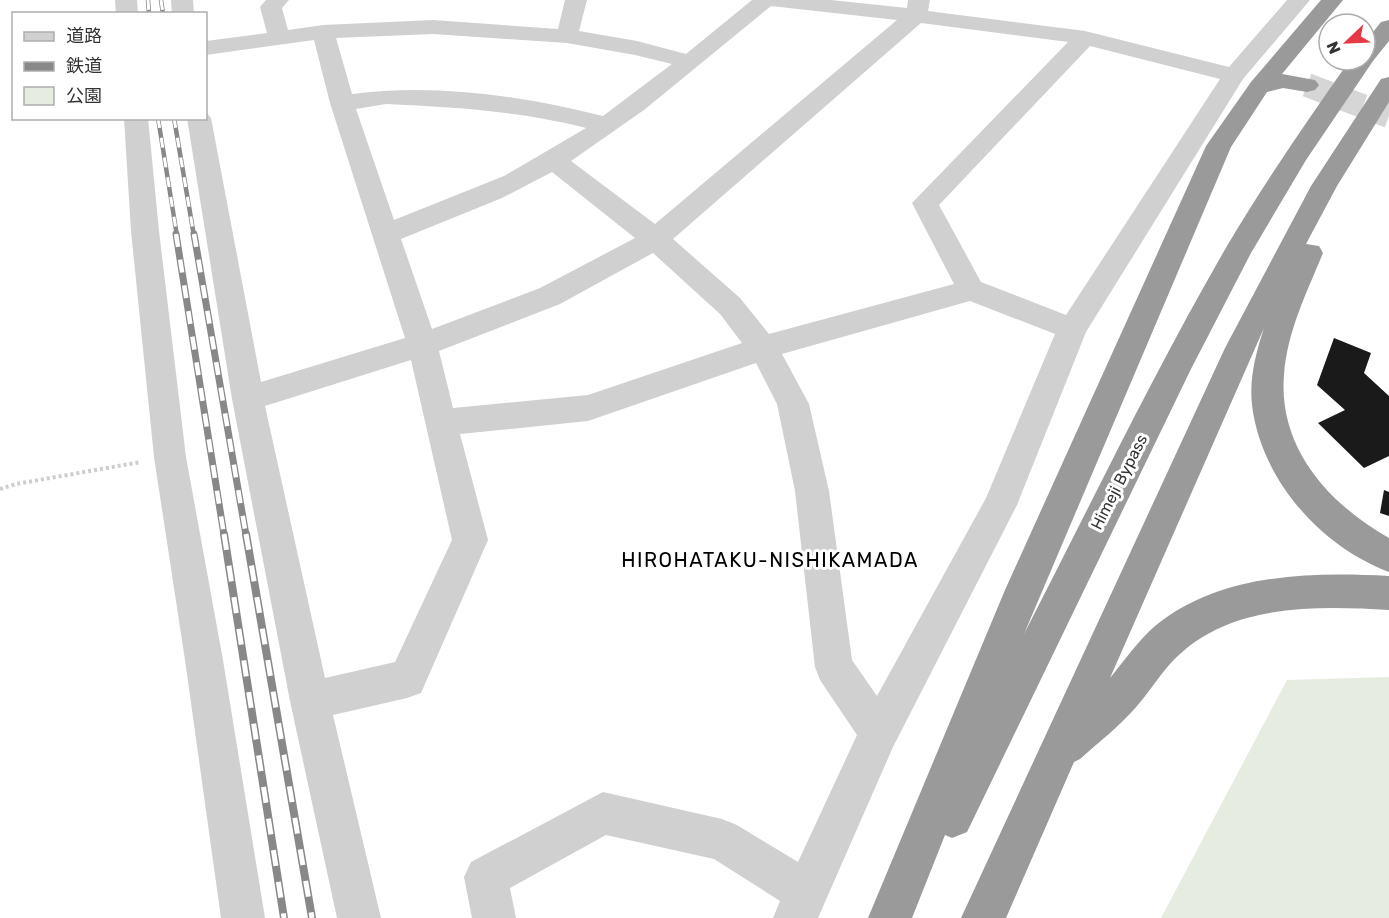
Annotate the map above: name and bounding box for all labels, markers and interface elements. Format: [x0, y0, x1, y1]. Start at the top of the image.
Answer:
legend [12, 12, 207, 120]
north arrow [1317, 12, 1377, 72]
text: 道路 [66, 25, 102, 47]
text: N [1323, 39, 1345, 57]
text: 鉄道 [66, 55, 102, 77]
text: 公園 [66, 85, 102, 107]
street label: Himeji Bypass [1087, 431, 1151, 533]
district label: HIROHATAKU-NISHIKAMADA [621, 548, 919, 572]

